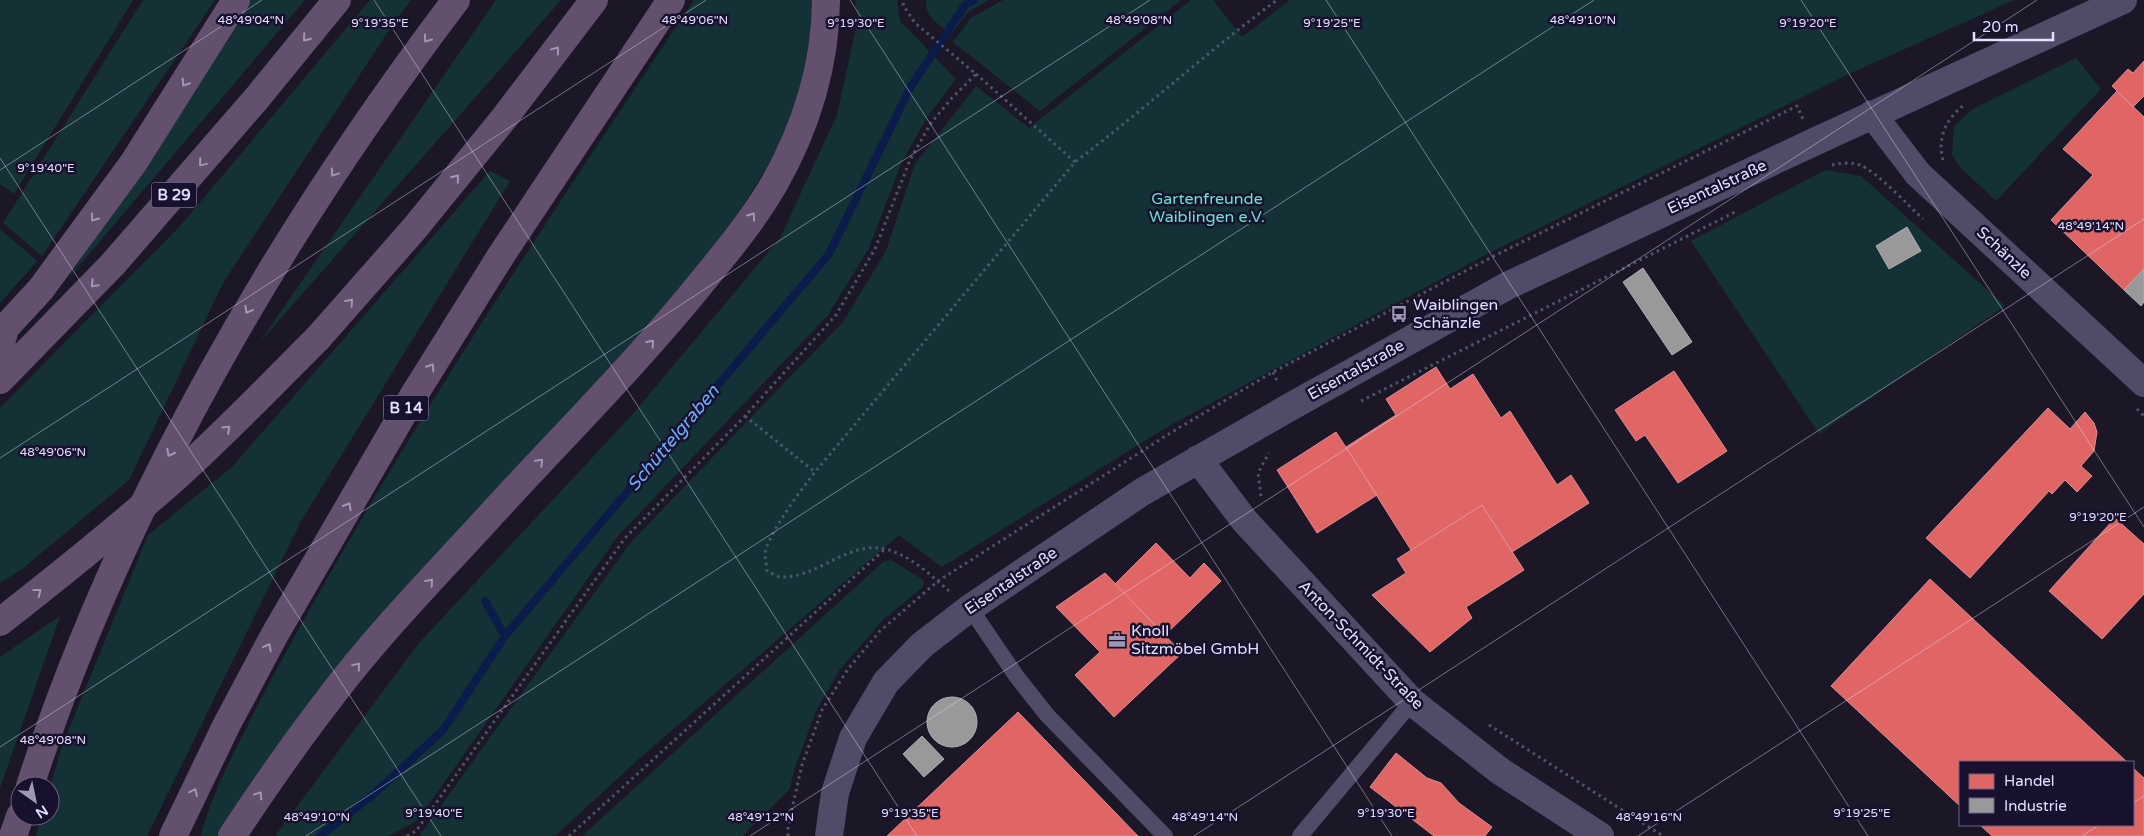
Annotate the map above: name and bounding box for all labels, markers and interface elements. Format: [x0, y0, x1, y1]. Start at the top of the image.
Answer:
scale bar [1974, 10, 2053, 42]
text: 48°49'04"N [218, 13, 284, 27]
text: 48°49'06"N [662, 13, 728, 27]
text: 48°49'08"N [1106, 13, 1172, 27]
text: 48°49'10"N [1550, 13, 1616, 27]
text: 9°19'35"E [351, 16, 409, 30]
text: 9°19'30"E [827, 16, 885, 30]
text: 9°19'25"E [1303, 16, 1361, 30]
text: 9°19'20"E [1779, 16, 1837, 30]
text: 20 m [1982, 18, 2019, 36]
one-way arrow [303, 32, 311, 41]
one-way arrow [424, 34, 433, 43]
one-way arrow [550, 47, 558, 56]
one-way arrow [181, 78, 191, 87]
street label: Eisentalstraße [1664, 155, 1770, 219]
one-way arrow [199, 157, 208, 166]
text: 9°19'40"E [17, 161, 75, 175]
one-way arrow [331, 167, 341, 176]
one-way arrow [450, 175, 458, 184]
road number: B 29 [152, 182, 196, 208]
park label: Gartenfreunde Waiblingen e.V. [1149, 189, 1265, 227]
one-way arrow [91, 212, 100, 222]
one-way arrow [746, 212, 755, 222]
text: 48°49'14"N [2058, 219, 2124, 233]
street label: Schänzle [1972, 223, 2036, 283]
one-way arrow [91, 278, 100, 287]
place label: Waiblingen Schänzle [1413, 295, 1498, 333]
one-way arrow [344, 298, 353, 307]
bus stop icon: Waiblingen Schänzle [1389, 304, 1409, 324]
one-way arrow [245, 305, 255, 314]
street label: Eisentalstraße [1304, 335, 1408, 405]
one-way arrow [645, 340, 654, 349]
one-way arrow [425, 363, 435, 372]
water label: Schüttelgraben [622, 380, 724, 496]
road number: B 14 [384, 396, 428, 420]
one-way arrow [222, 426, 231, 435]
text: 48°49'06"N [20, 445, 86, 459]
one-way arrow [166, 448, 176, 457]
one-way arrow [534, 459, 543, 468]
one-way arrow [342, 503, 352, 512]
text: 9°19'20"E [2069, 510, 2127, 524]
street label: Eisentalstraße [961, 543, 1061, 619]
street label: Anton-Schmidt-Straße [1294, 576, 1428, 714]
one-way arrow [424, 578, 433, 587]
one-way arrow [32, 589, 42, 598]
place label: Knoll Sitzmöbel GmbH [1131, 621, 1259, 659]
office icon: Knoll Sitzmöbel GmbH [1107, 630, 1127, 650]
one-way arrow [261, 644, 271, 653]
one-way arrow [351, 662, 360, 671]
text: 48°49'08"N [20, 733, 86, 747]
legend [1959, 761, 2134, 826]
text: Handel [2004, 772, 2055, 790]
north arrow [10, 776, 60, 826]
one-way arrow [187, 788, 198, 797]
one-way arrow [253, 792, 262, 801]
text: Industrie [2004, 797, 2067, 815]
text: N [32, 801, 51, 822]
text: 9°19'40"E [405, 806, 463, 820]
text: 9°19'35"E [881, 806, 939, 820]
text: 9°19'30"E [1357, 806, 1415, 820]
text: 9°19'25"E [1833, 806, 1891, 820]
text: 48°49'10"N [284, 810, 350, 824]
text: 48°49'12"N [728, 810, 794, 824]
text: 48°49'14"N [1172, 810, 1238, 824]
text: 48°49'16"N [1616, 810, 1682, 824]

